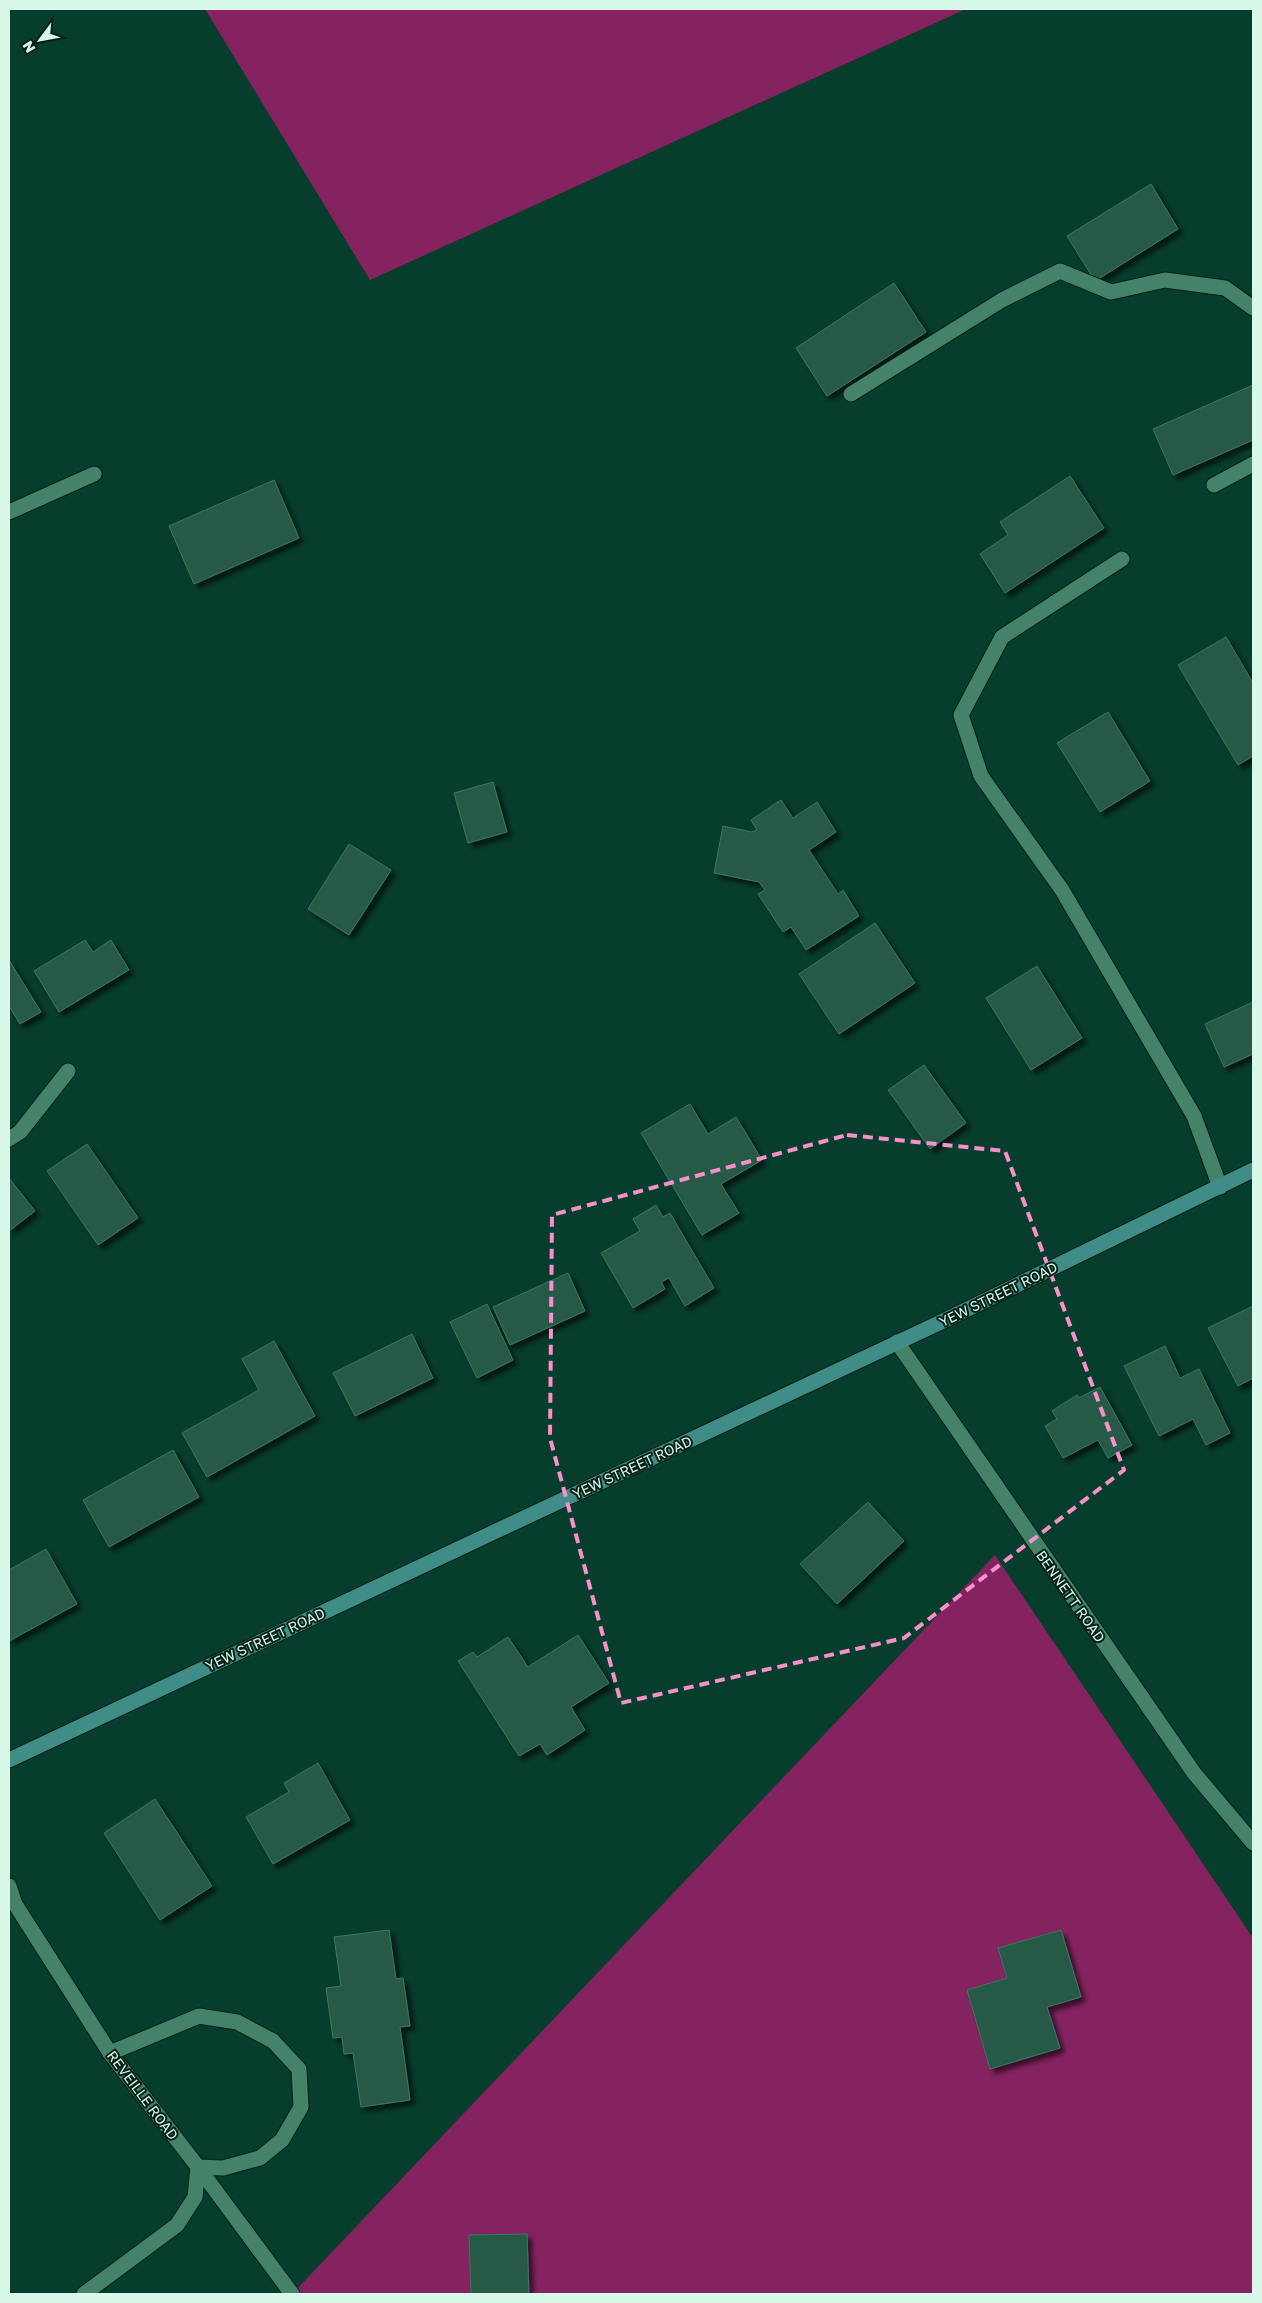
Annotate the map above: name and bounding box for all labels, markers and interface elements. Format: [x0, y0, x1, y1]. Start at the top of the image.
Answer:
north arrow [15, 15, 65, 65]
text: N [19, 38, 39, 56]
street label: YEW STREET ROAD [936, 1258, 1060, 1330]
street label: YEW STREET ROAD [570, 1432, 694, 1502]
street label: BENNETT ROAD [1033, 1547, 1109, 1645]
street label: YEW STREET ROAD [203, 1604, 327, 1674]
street label: REVEILLE ROAD [104, 2047, 182, 2143]

